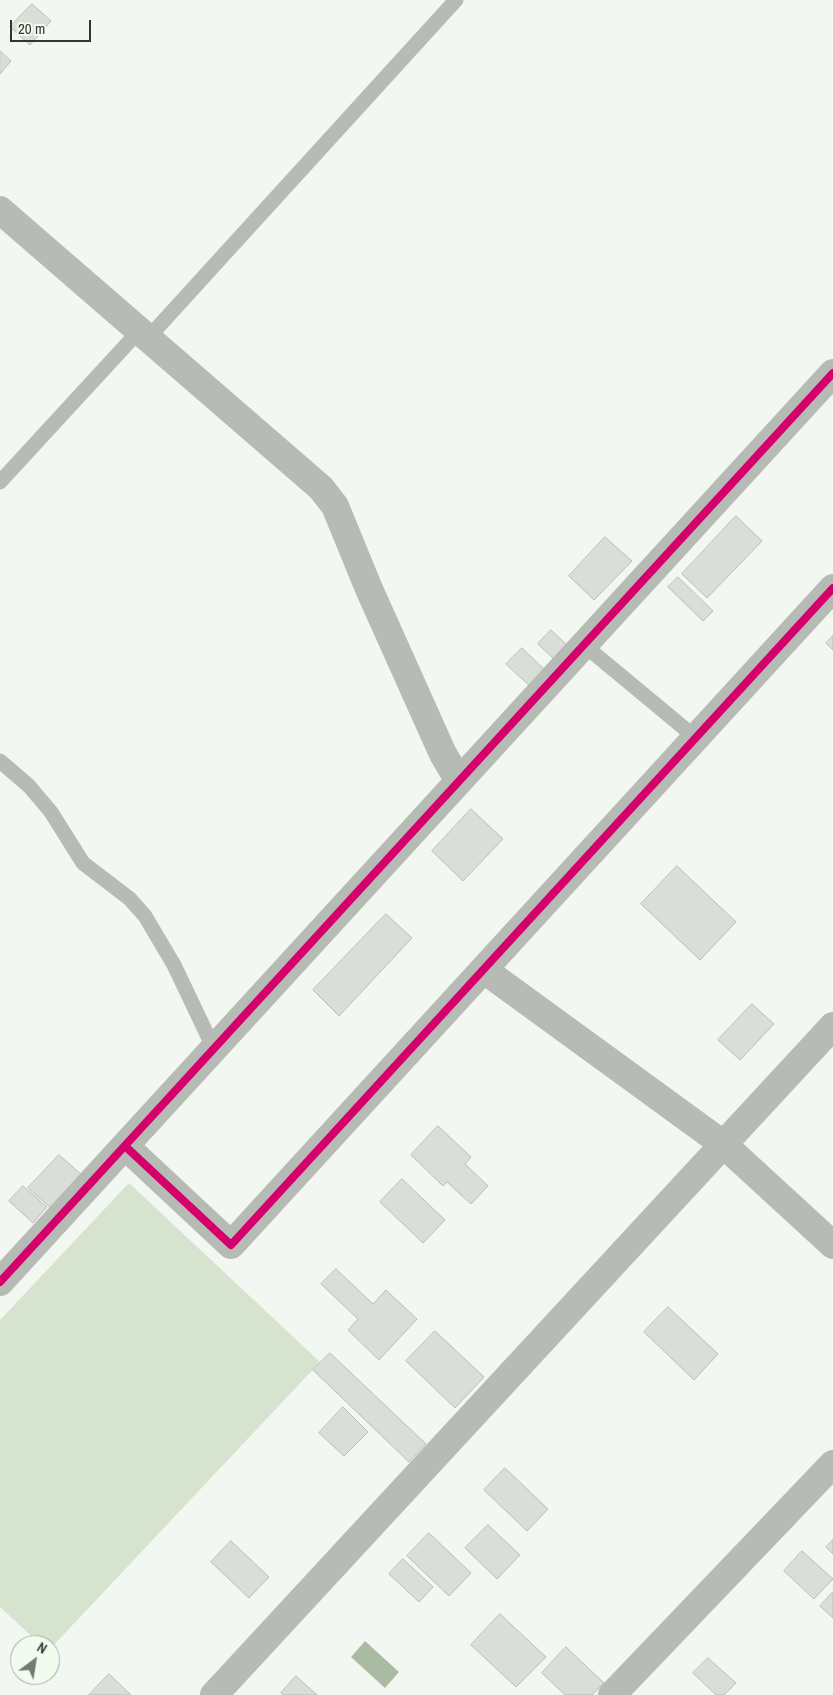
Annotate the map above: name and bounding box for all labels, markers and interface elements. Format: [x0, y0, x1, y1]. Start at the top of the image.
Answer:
scale bar [12, 10, 94, 42]
text: 20 m [18, 18, 45, 39]
north arrow [10, 1635, 60, 1685]
text: N [34, 1638, 50, 1658]

